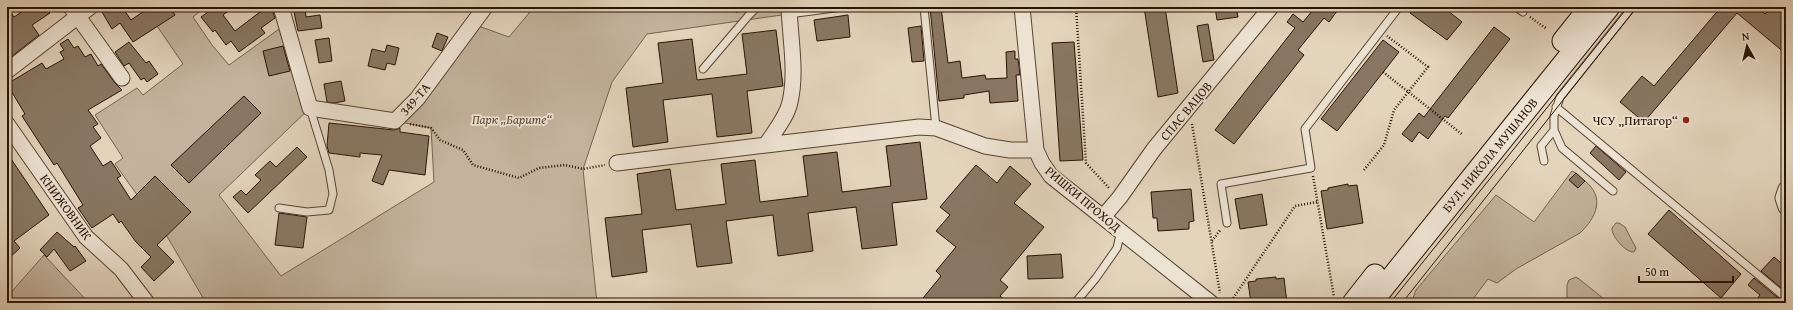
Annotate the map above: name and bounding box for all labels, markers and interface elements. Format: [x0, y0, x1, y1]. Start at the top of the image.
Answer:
north arrow [1727, 26, 1767, 66]
text: N [1741, 28, 1751, 45]
street label: СПАС ВАЦОВ [1156, 77, 1216, 145]
street label: 349-ТА [395, 78, 435, 120]
street label: БУЛ. НИКОЛА МУШАНОВ [1438, 94, 1542, 216]
park label: Парк „Барите“ [472, 110, 553, 129]
place label: ЧСУ „Питагор“ [1593, 111, 1678, 130]
marker: ЧСУ „Питагор“ [1681, 115, 1691, 125]
street label: РИШКИ ПРОХОД [1041, 162, 1125, 236]
street label: КНИЖОВНИК [36, 170, 96, 244]
scale bar [1639, 258, 1733, 284]
text: 50 m [1645, 263, 1669, 280]

